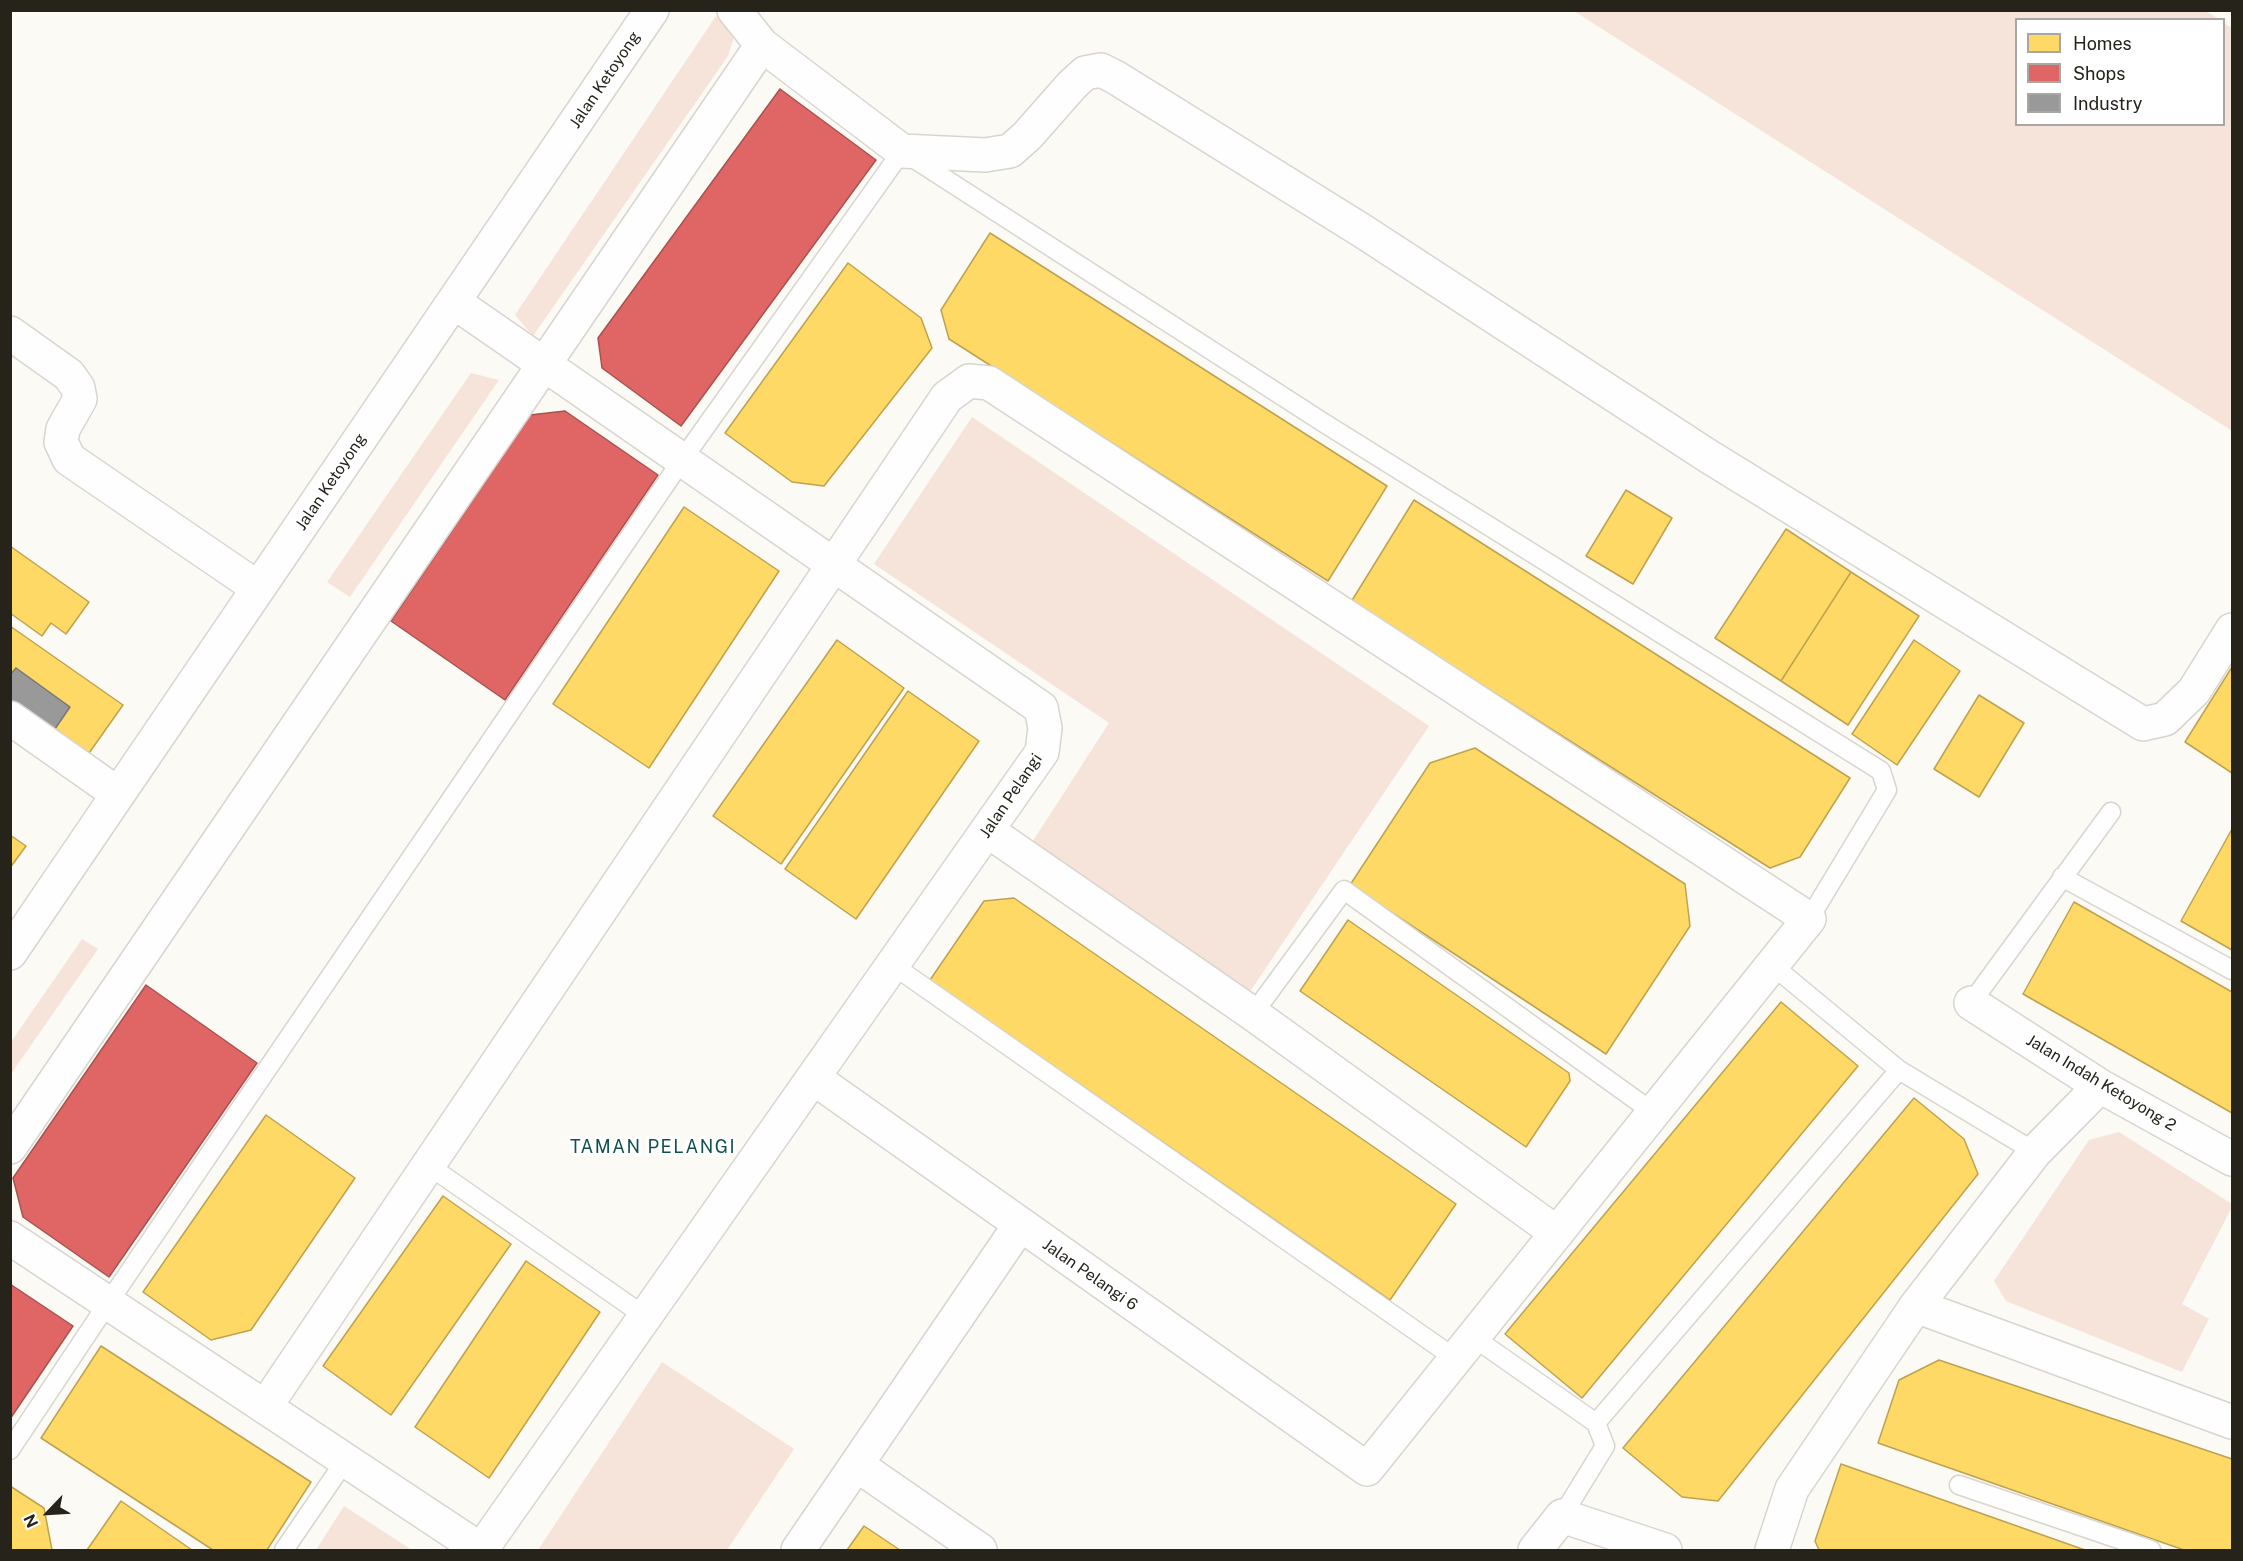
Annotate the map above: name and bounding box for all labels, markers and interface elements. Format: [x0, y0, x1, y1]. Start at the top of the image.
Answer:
legend [2015, 18, 2225, 126]
street label: Jalan Ketoyong [566, 28, 644, 132]
text: Homes [2073, 33, 2132, 54]
text: Shops [2073, 63, 2125, 84]
text: Industry [2073, 93, 2142, 114]
street label: Jalan Ketoyong [292, 430, 370, 534]
street label: Jalan Pelangi [976, 750, 1046, 842]
street label: Jalan Indah Ketoyong 2 [2023, 1031, 2179, 1135]
district label: TAMAN PELANGI [570, 1136, 736, 1158]
street label: Jalan Pelangi 6 [1039, 1235, 1141, 1315]
north arrow [18, 1483, 78, 1543]
text: N [20, 1511, 42, 1531]

